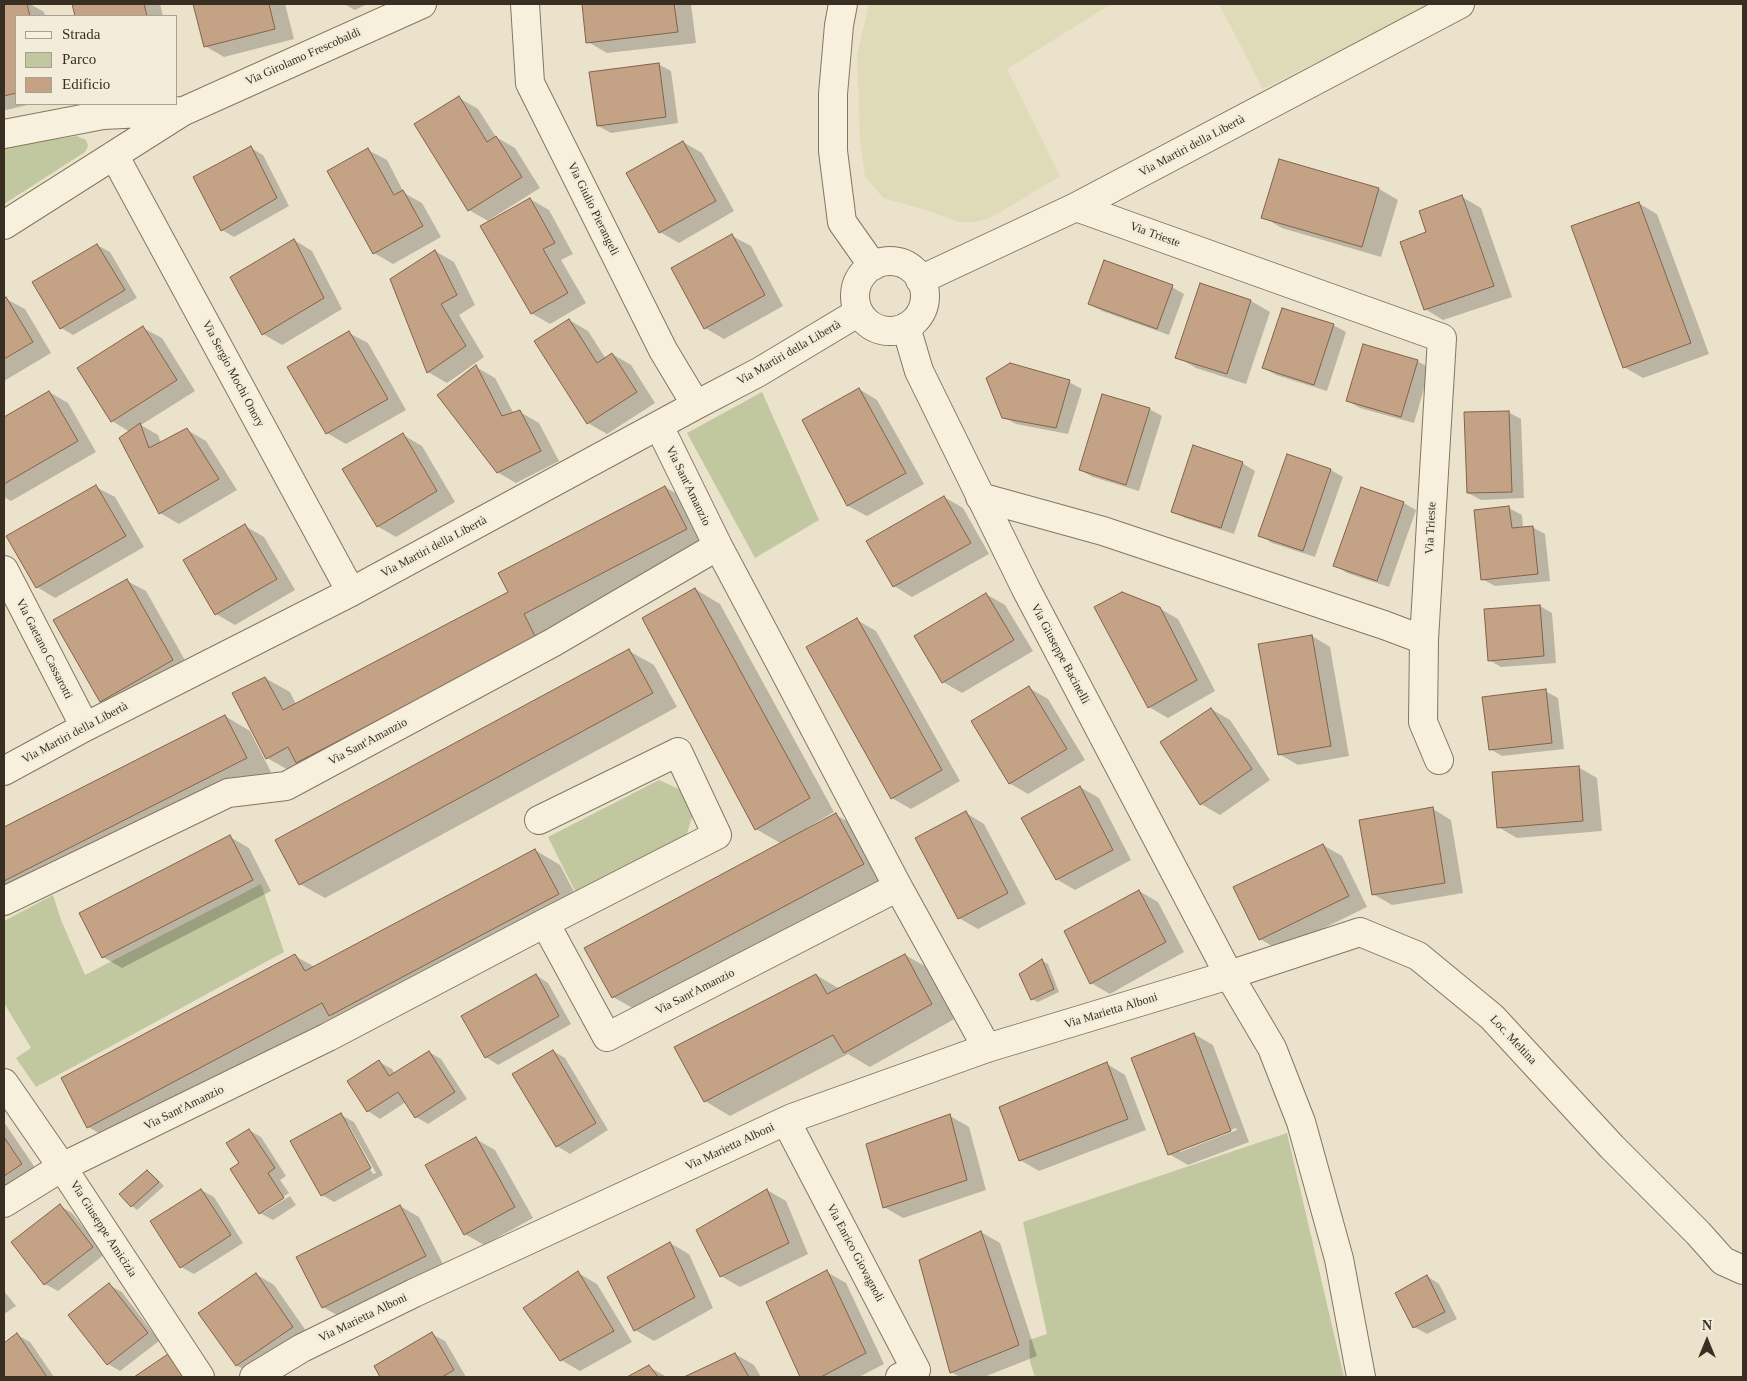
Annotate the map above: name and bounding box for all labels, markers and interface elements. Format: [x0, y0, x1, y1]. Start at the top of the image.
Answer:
legend [15, 15, 178, 105]
street label: Via Girolamo Frescobaldi [243, 25, 363, 89]
text: Strada [62, 26, 100, 42]
text: Parco [62, 51, 96, 67]
text: Edificio [62, 76, 110, 92]
street label: Via Martiri della Libertà [1137, 112, 1247, 180]
street label: Via Giulio Pierangeli [564, 160, 622, 258]
street label: Via Trieste [1128, 219, 1182, 251]
street label: Via Martiri della Libertà [734, 317, 844, 389]
street label: Via Sergio Mochi Onory [199, 318, 267, 430]
street label: Via Sant'Amanzio [662, 444, 714, 528]
street label: Via Trieste [1422, 501, 1440, 555]
street label: Via Martiri della Libertà [379, 513, 489, 581]
street label: Via Gaetano Cassarotti [12, 596, 76, 702]
street label: Via Giuseppe Bacinelli [1028, 602, 1092, 706]
street label: Via Martiri della Libertà [20, 699, 130, 767]
street label: Via Sant'Amanzio [326, 715, 410, 769]
street label: Via Sant'Amanzio [653, 966, 737, 1018]
street label: Via Marietta Alboni [1063, 990, 1159, 1032]
street label: Loc. Meltina [1487, 1012, 1539, 1068]
street label: Via Sant'Amanzio [142, 1082, 226, 1134]
street label: Via Marietta Alboni [683, 1120, 777, 1174]
street label: Via Giuseppe Amicizia [66, 1178, 140, 1280]
street label: Via Enrico Giovagnoli [823, 1202, 887, 1304]
street label: Via Marietta Alboni [316, 1290, 410, 1346]
north arrow [1682, 1316, 1732, 1366]
text: N [1702, 1318, 1712, 1333]

